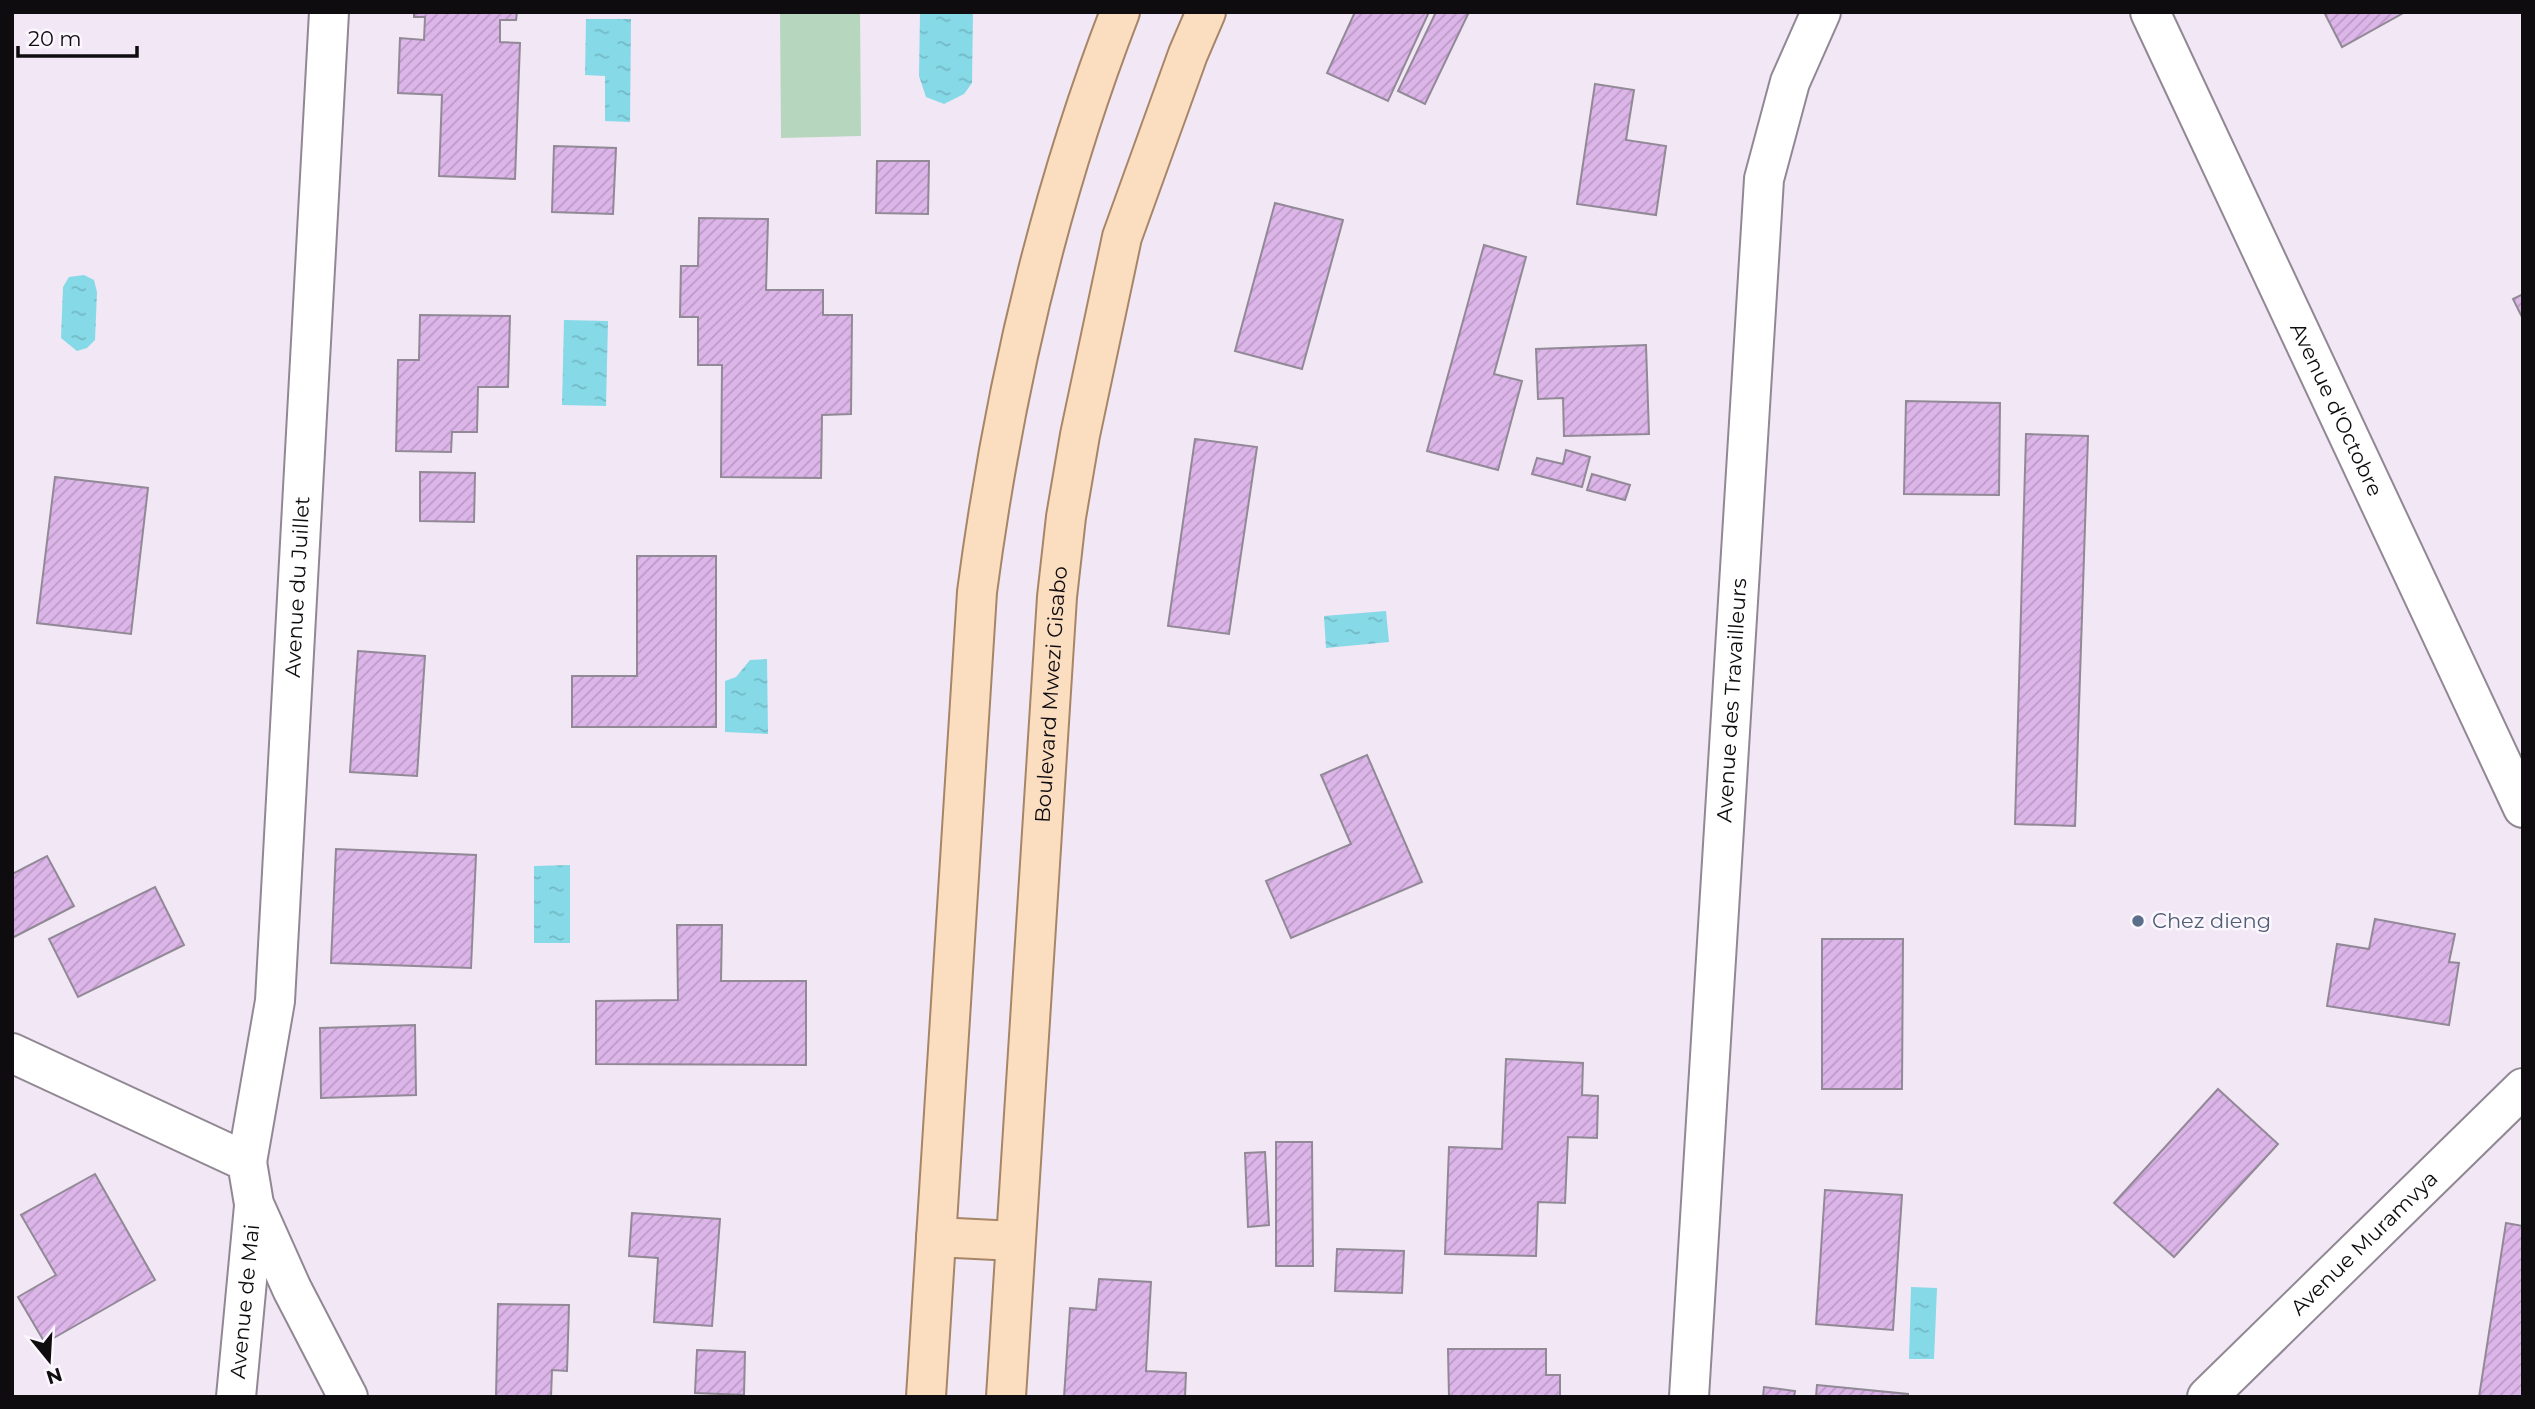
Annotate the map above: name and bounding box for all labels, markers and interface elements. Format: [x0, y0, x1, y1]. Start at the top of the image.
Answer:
scale bar [18, 14, 136, 58]
text: 20 m [28, 26, 82, 51]
street label: Avenue d'Octobre [2285, 318, 2388, 500]
street label: Avenue du Juillet [280, 496, 315, 678]
street label: Boulevard Mwezi Gisabo [1030, 565, 1072, 824]
street label: Avenue des Travailleurs [1711, 577, 1751, 823]
place label: Chez dieng [2152, 908, 2271, 933]
marker: Chez dieng [2130, 913, 2146, 929]
street label: Avenue Muramvya [2285, 1165, 2443, 1320]
street label: Avenue de Mai [225, 1223, 264, 1380]
north arrow [14, 1325, 84, 1395]
text: N [43, 1362, 65, 1389]

